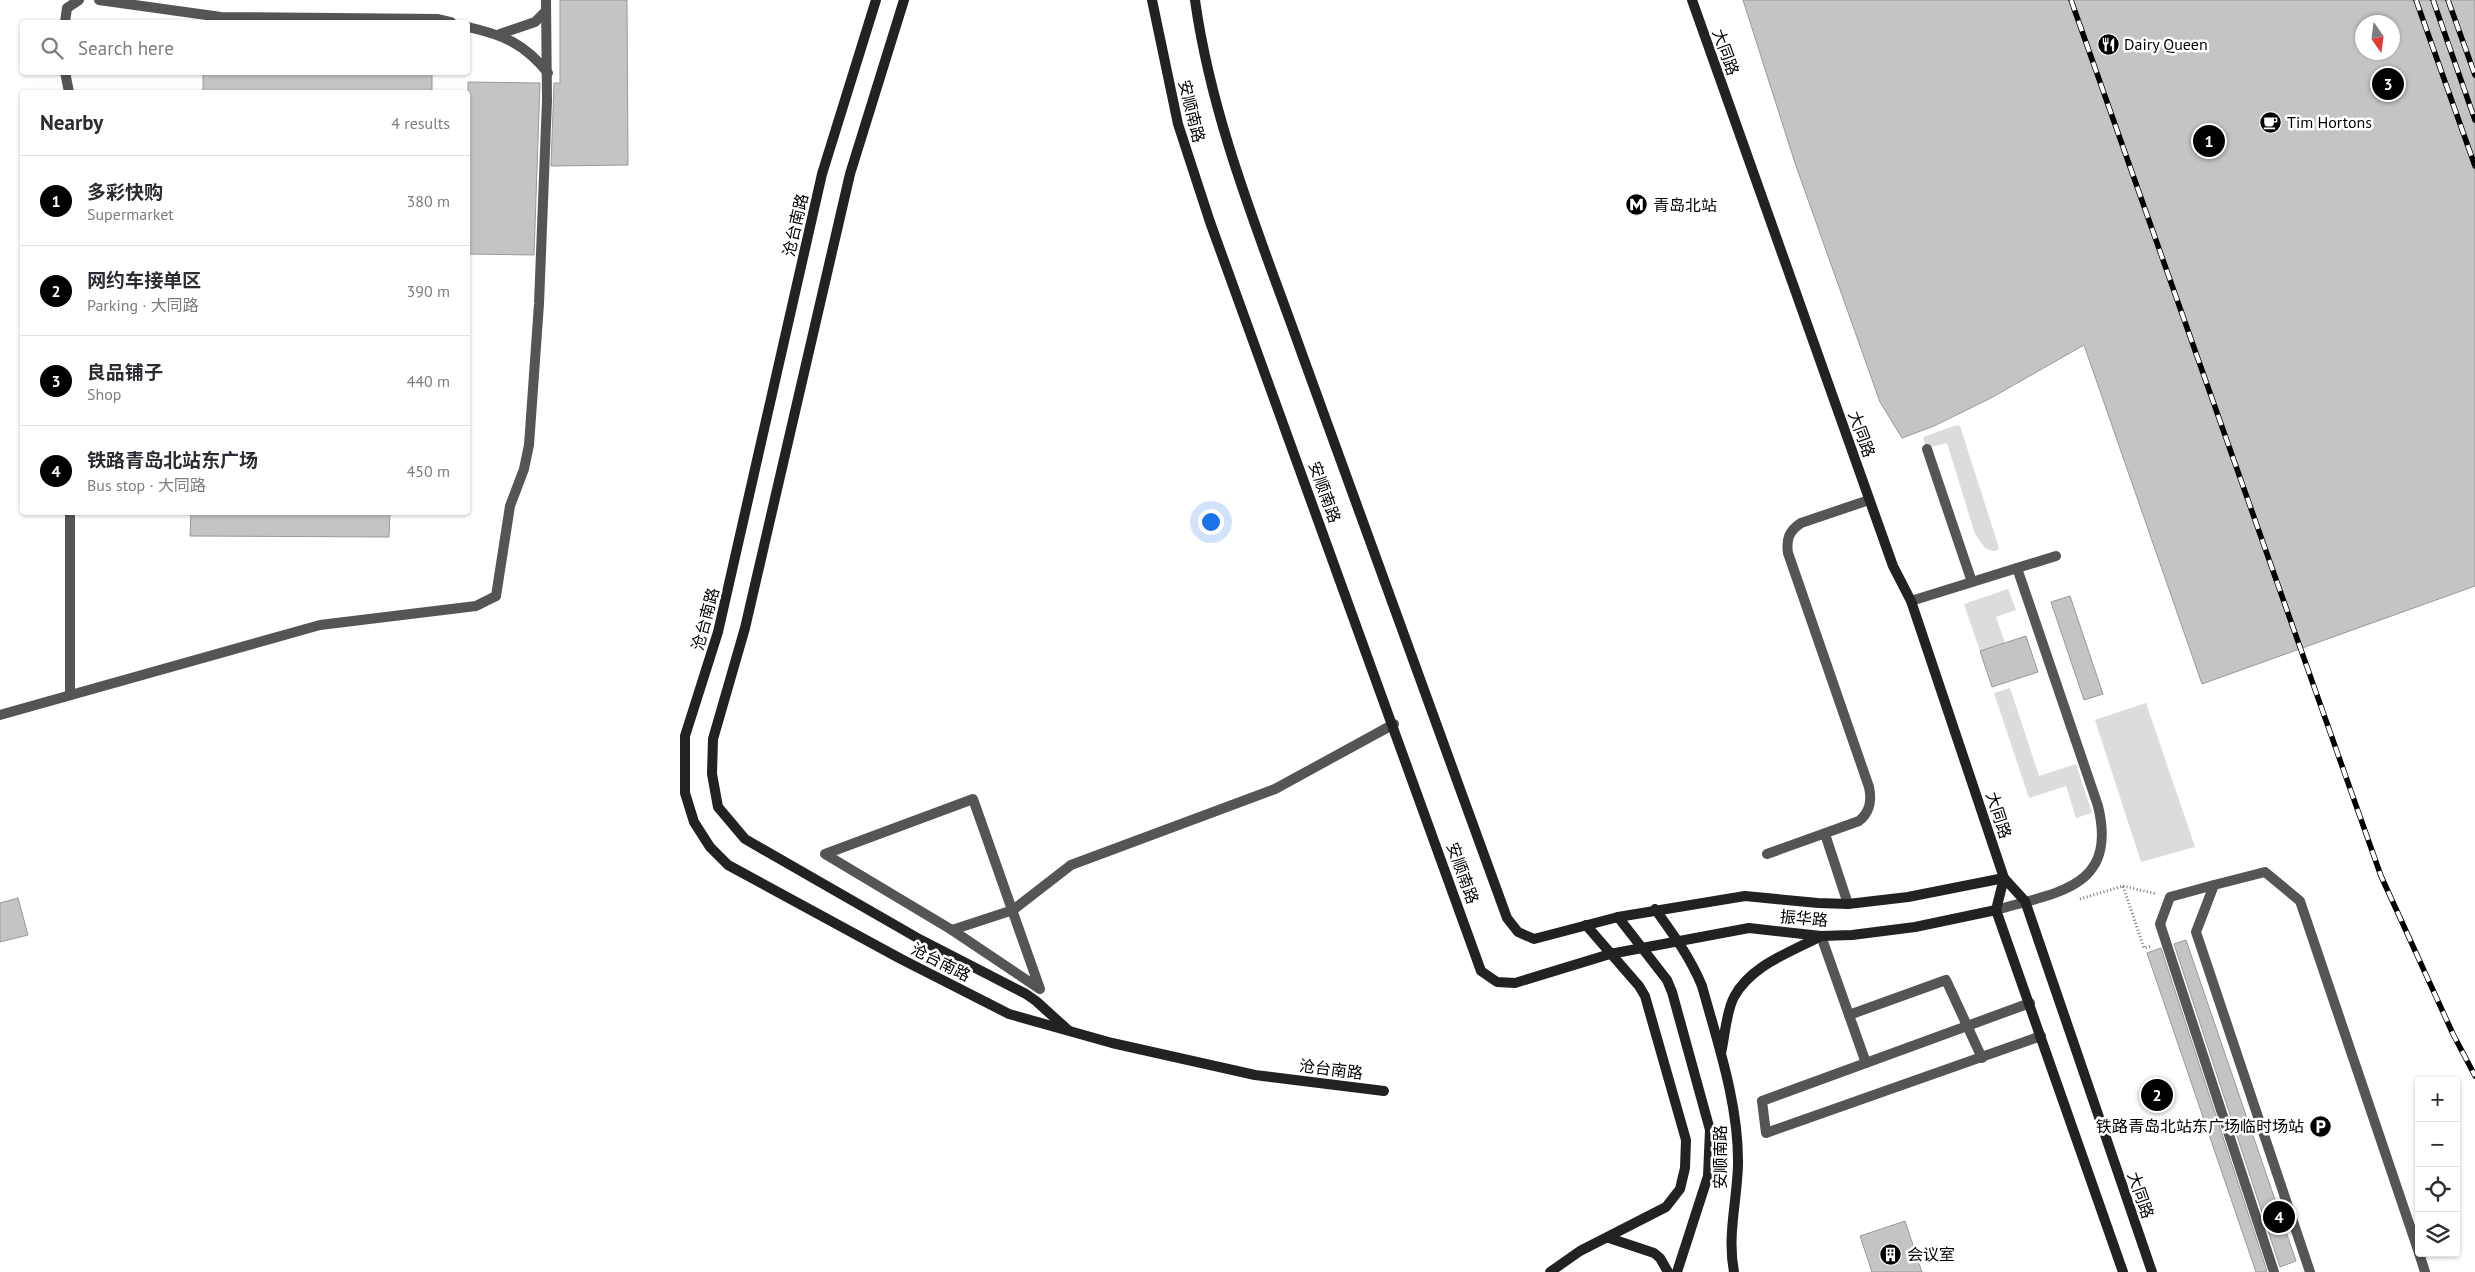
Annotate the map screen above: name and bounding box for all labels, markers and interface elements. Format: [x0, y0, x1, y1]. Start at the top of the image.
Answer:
north arrow [2355, 15, 2400, 60]
search box [20, 20, 470, 75]
street label: 大同路 [1708, 26, 1744, 78]
restaurant icon: Dairy Queen [2096, 32, 2120, 56]
icon: search [38, 34, 66, 62]
place label: Dairy Queen [2124, 34, 2208, 54]
text: Search here [78, 36, 174, 60]
pin: 3 [2372, 65, 2404, 103]
street label: 安顺南路 [1175, 78, 1209, 144]
text: Nearby [40, 109, 103, 136]
cafe icon: Tim Hortons [2259, 110, 2283, 134]
place label: Tim Hortons [2287, 112, 2372, 132]
text: 4 results [391, 113, 450, 133]
pin: 1 [2193, 122, 2225, 160]
text: 多彩快购 [87, 180, 163, 204]
text: 1 [51, 191, 61, 211]
text: 380 m [407, 191, 450, 211]
street label: 沧台南路 [778, 192, 812, 258]
metro station icon: 青岛北站 [1625, 193, 1649, 217]
place label: 青岛北站 [1653, 195, 1717, 215]
text: Supermarket [87, 204, 174, 224]
text: 网约车接单区 [87, 268, 201, 292]
text: 2 [51, 281, 61, 301]
text: 390 m [407, 281, 450, 301]
text: Parking · 大同路 [87, 295, 199, 315]
text: 良品铺子 [87, 360, 163, 384]
text: 3 [51, 371, 61, 391]
text: 440 m [407, 371, 450, 391]
text: Shop [87, 384, 121, 404]
street label: 大同路 [1844, 408, 1880, 460]
text: 铁路青岛北站东广场 [87, 448, 258, 472]
street label: 安顺南路 [1305, 459, 1345, 525]
text: 4 [51, 461, 61, 481]
text: 450 m [407, 461, 450, 481]
text: Bus stop · 大同路 [87, 475, 206, 495]
your location [1198, 509, 1224, 535]
street label: 沧台南路 [687, 585, 723, 653]
street label: 大同路 [1982, 789, 2016, 841]
street label: 安顺南路 [1443, 840, 1483, 906]
street label: 振华路 [1779, 906, 1829, 930]
street label: 沧台南路 [908, 939, 974, 985]
street label: 沧台南路 [1298, 1055, 1364, 1083]
pin: 2 [2141, 1076, 2173, 1114]
map controls [2415, 1077, 2460, 1257]
button: + [2415, 1077, 2460, 1122]
parking icon: 铁路青岛北站东广场临时场站 [2308, 1114, 2332, 1138]
place label: 铁路青岛北站东广场临时场站 [2096, 1116, 2304, 1136]
button: − [2415, 1122, 2460, 1167]
street label: 安顺南路 [1710, 1125, 1730, 1189]
button: locate [2415, 1167, 2460, 1212]
street label: 大同路 [2124, 1169, 2158, 1221]
pin: 4 [2263, 1198, 2295, 1236]
button: layers [2415, 1212, 2460, 1257]
building icon: 会议室 [1879, 1242, 1903, 1266]
place label: 会议室 [1907, 1244, 1955, 1264]

